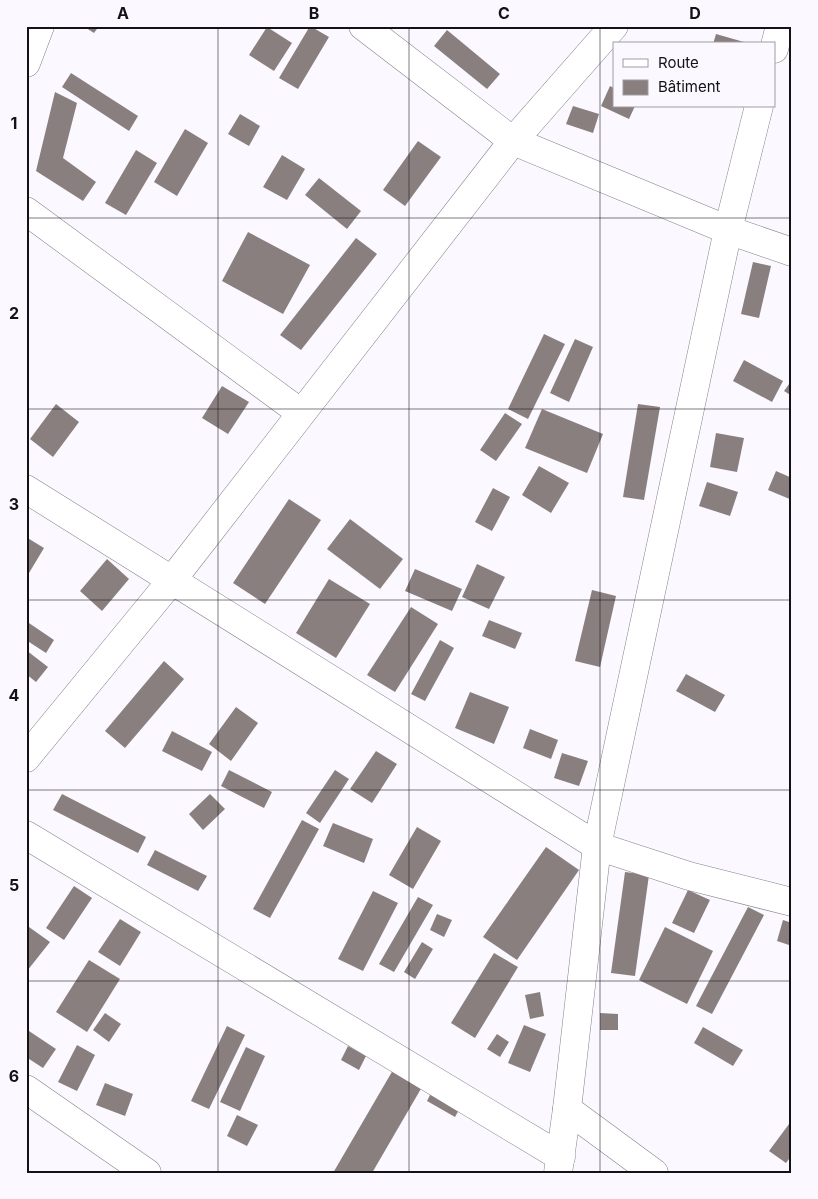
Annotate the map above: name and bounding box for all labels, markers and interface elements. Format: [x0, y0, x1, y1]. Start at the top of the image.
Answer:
text: A [117, 3, 129, 23]
text: B [309, 3, 319, 23]
text: C [498, 3, 510, 23]
text: D [689, 3, 701, 23]
legend [613, 42, 776, 108]
text: Route [658, 53, 699, 72]
text: Bâtiment [658, 77, 721, 96]
text: 1 [11, 113, 17, 133]
text: 2 [9, 303, 19, 323]
text: 3 [9, 494, 19, 514]
text: 4 [9, 685, 20, 705]
text: 5 [9, 875, 19, 895]
text: 6 [9, 1066, 19, 1086]

